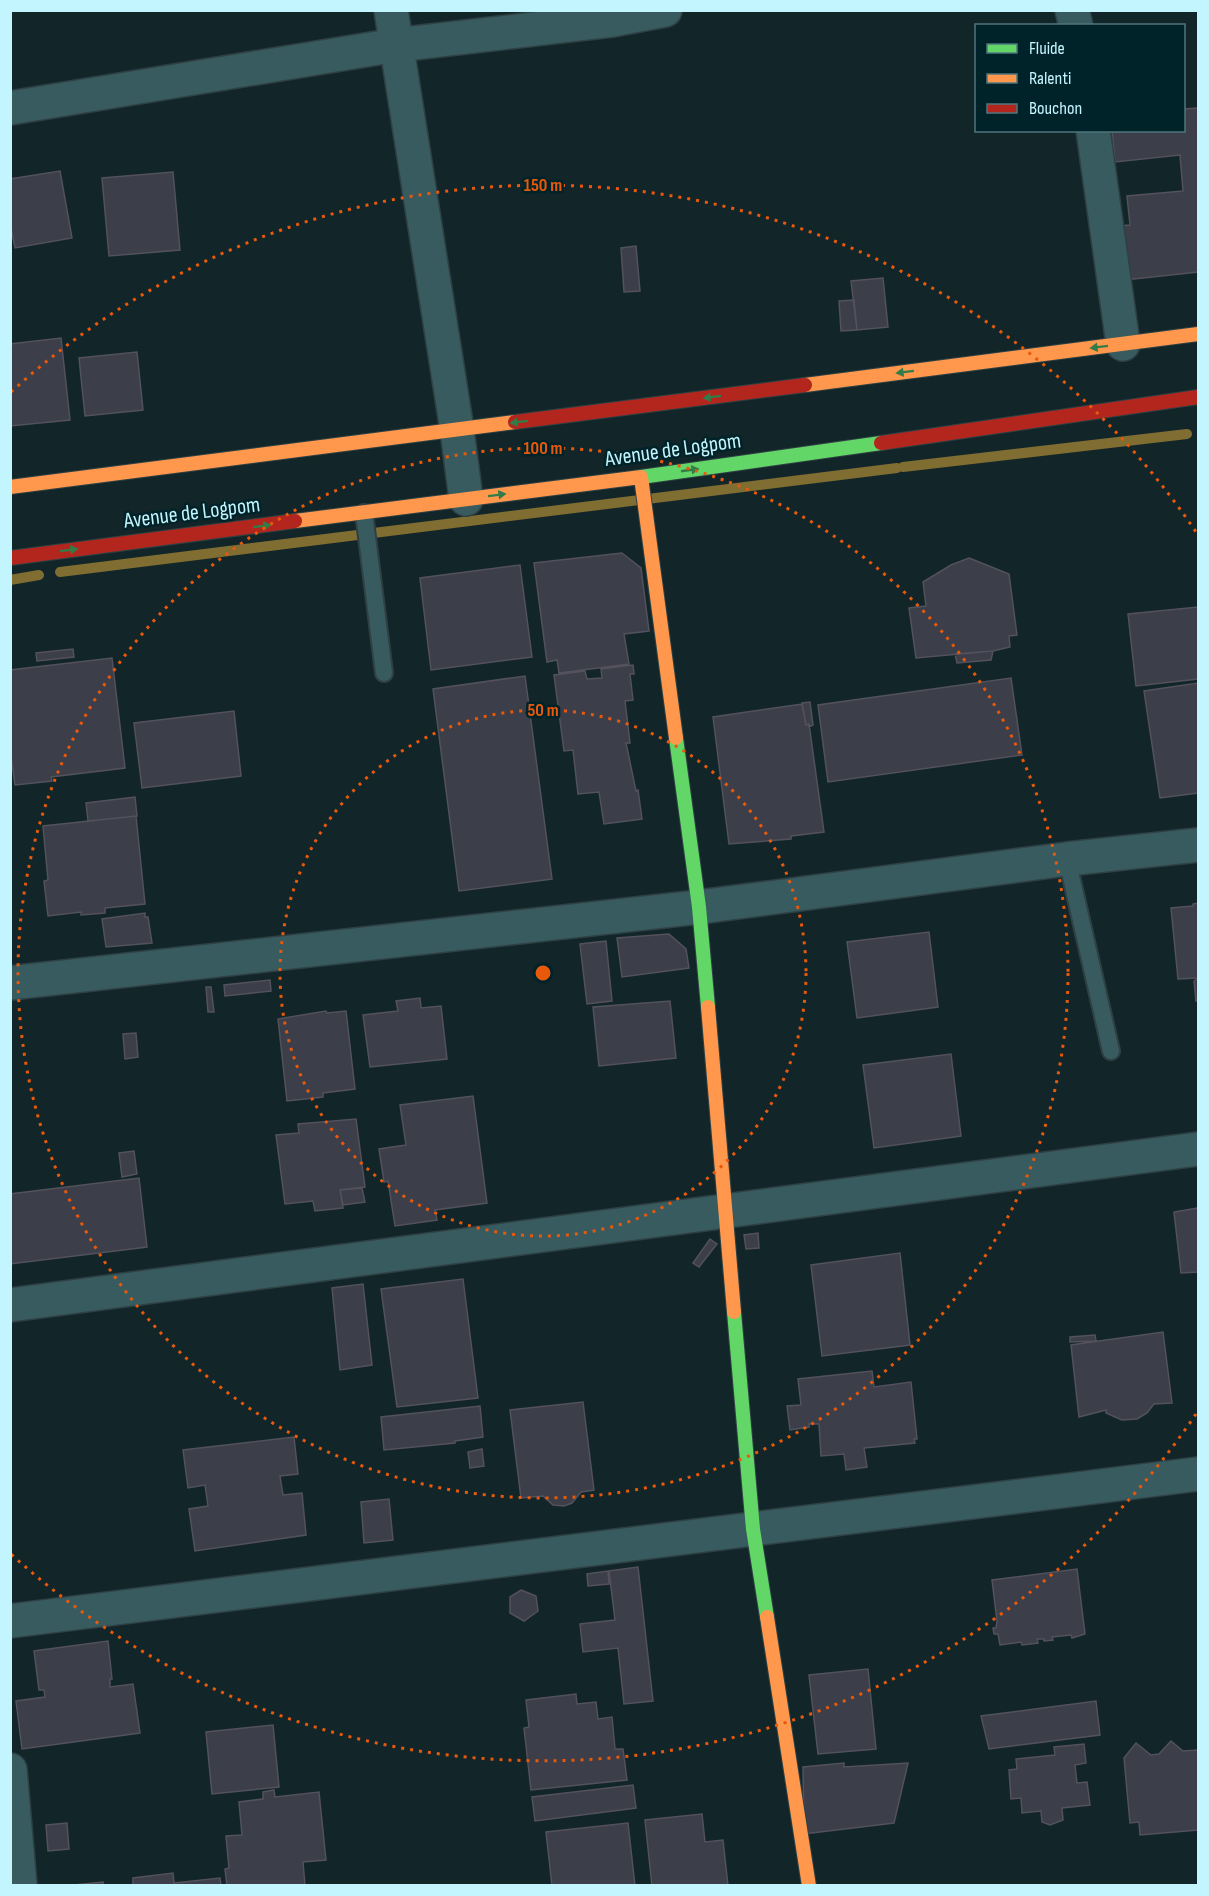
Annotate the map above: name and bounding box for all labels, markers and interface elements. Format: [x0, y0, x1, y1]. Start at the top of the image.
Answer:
legend [975, 24, 1185, 132]
text: Fluide [1029, 38, 1065, 59]
text: Ralenti [1029, 68, 1071, 89]
text: Bouchon [1029, 98, 1082, 119]
text: 150 m [524, 175, 562, 196]
one-way arrow [1089, 343, 1108, 352]
one-way arrow [896, 367, 915, 377]
one-way arrow [702, 392, 721, 402]
one-way arrow [509, 417, 528, 427]
street label: Avenue de Logpom [602, 427, 743, 473]
text: 100 m [524, 438, 563, 459]
one-way arrow [681, 465, 700, 474]
one-way arrow [488, 490, 507, 500]
street label: Avenue de Logpom [121, 491, 262, 535]
one-way arrow [253, 521, 272, 530]
one-way arrow [59, 546, 78, 555]
text: 50 m [527, 700, 559, 721]
centre of rings [533, 963, 553, 983]

